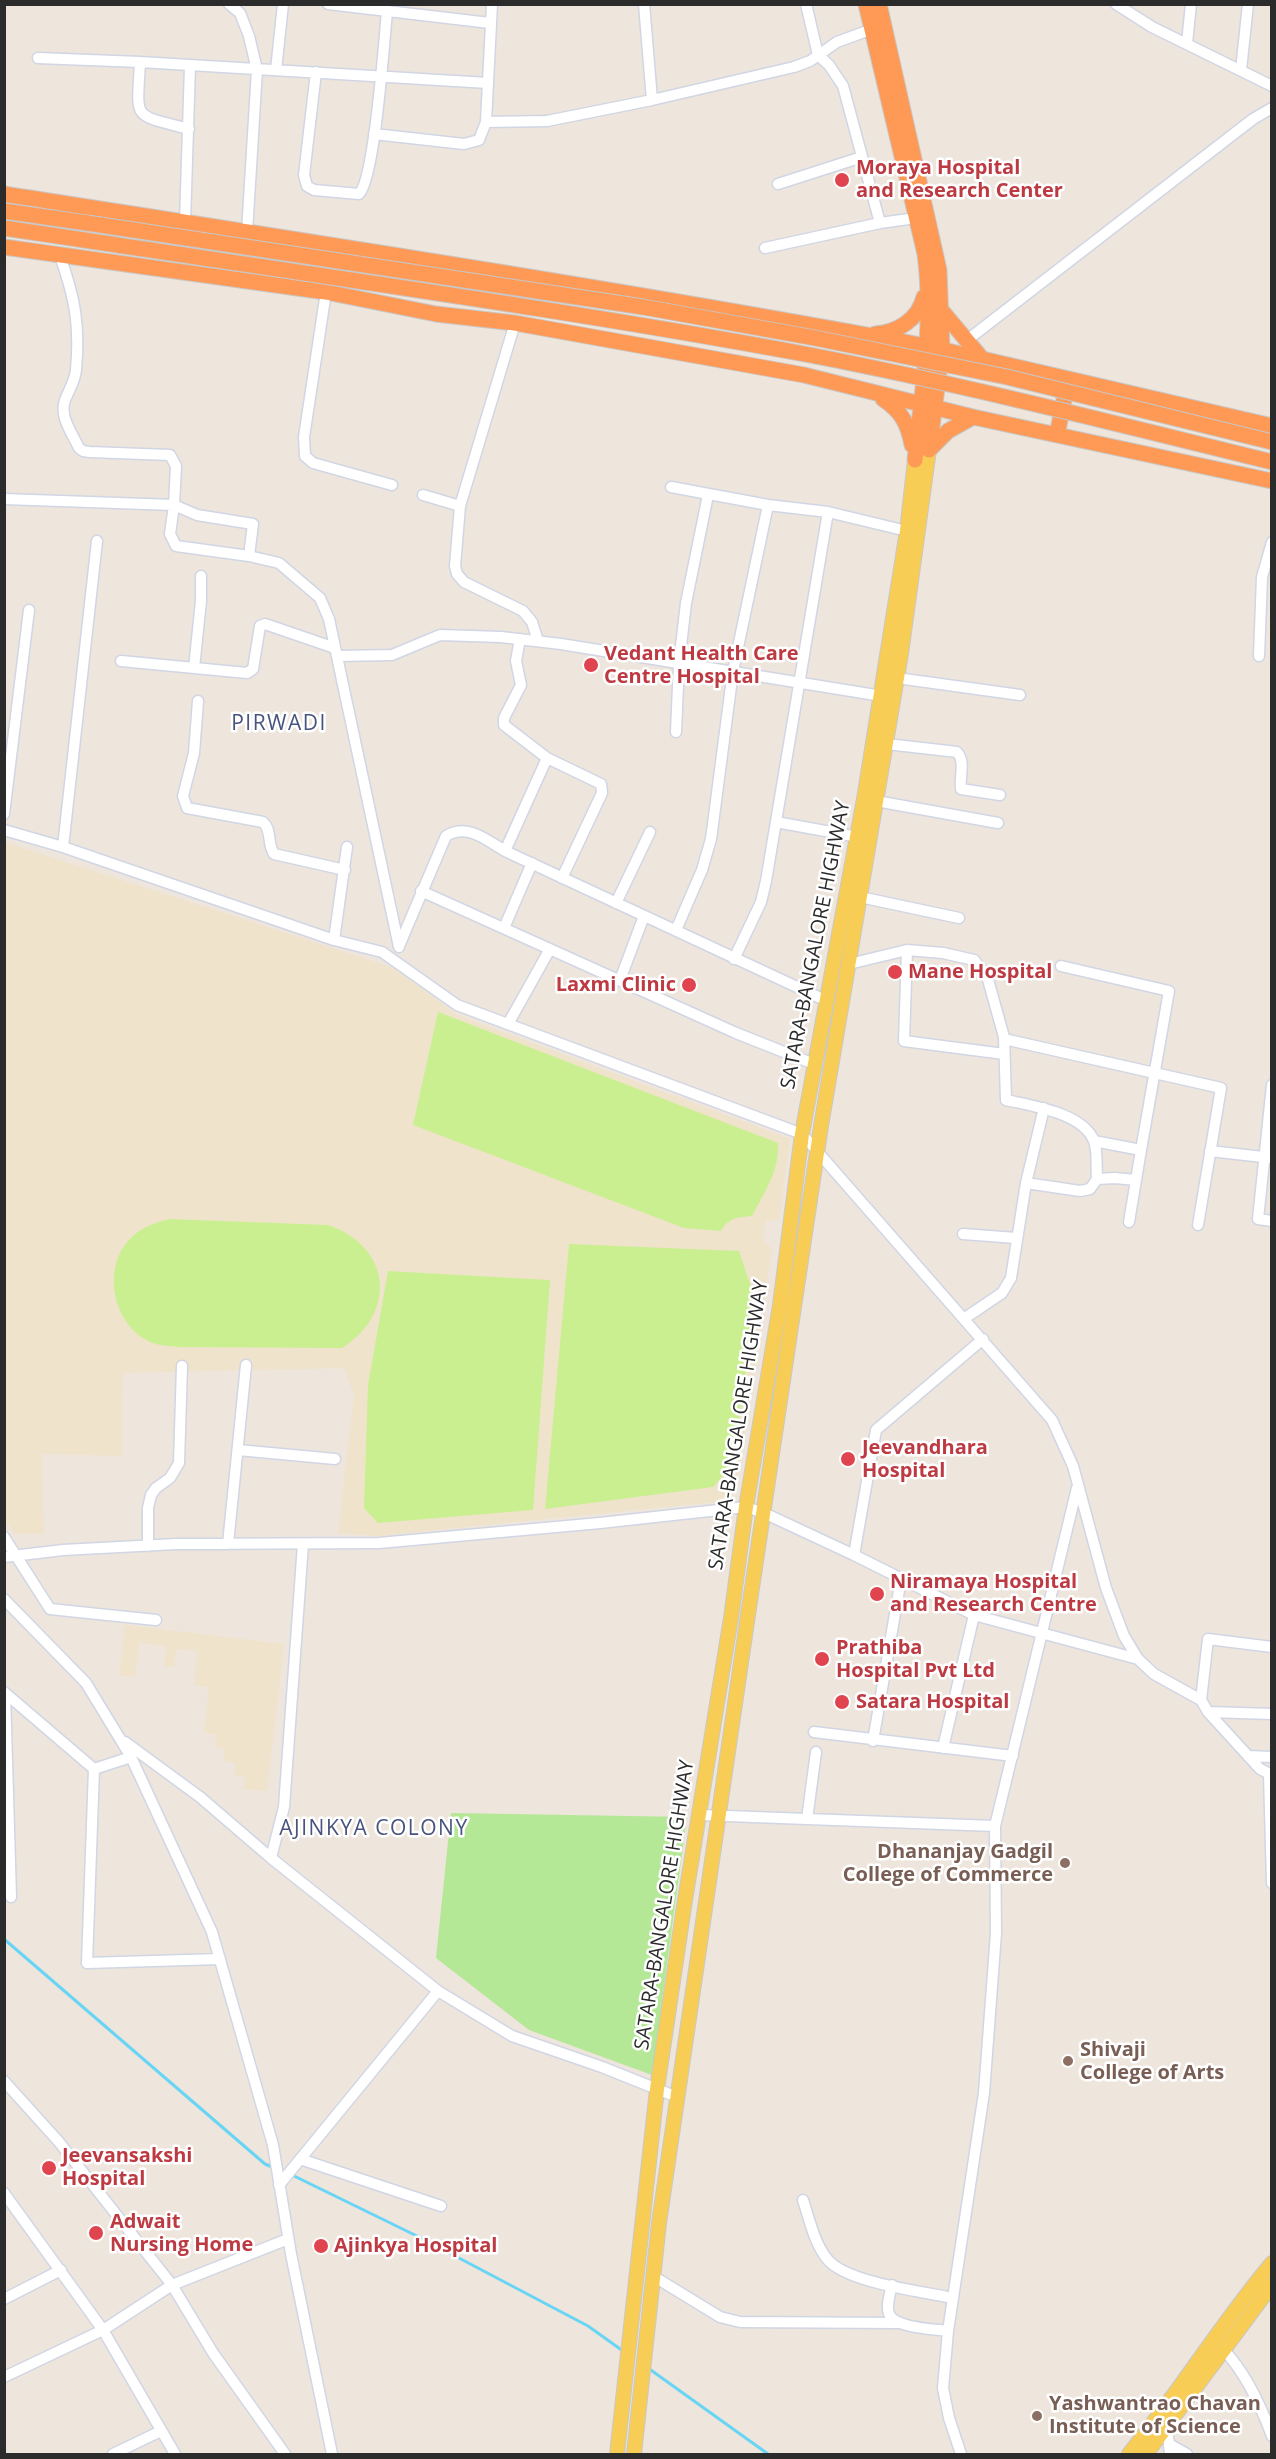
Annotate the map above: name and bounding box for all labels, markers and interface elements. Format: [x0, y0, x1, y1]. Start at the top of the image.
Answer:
place label: Moraya Hospital and Research Center [856, 156, 1063, 203]
marker: Moraya Hospital and Research Center [833, 171, 851, 189]
place label: Vedant Health Care Centre Hospital [604, 642, 799, 689]
marker: Vedant Health Care Centre Hospital [582, 656, 600, 674]
district label: PIRWADI [231, 711, 327, 737]
street label: SATARA-BANGALORE HIGHWAY [776, 799, 856, 1091]
place label: Mane Hospital [908, 960, 1052, 984]
marker: Mane Hospital [886, 963, 904, 981]
place label: Laxmi Clinic [556, 973, 676, 997]
marker: Laxmi Clinic [680, 976, 698, 994]
street label: SATARA-BANGALORE HIGHWAY [704, 1278, 774, 1572]
place label: Jeevandhara Hospital [862, 1436, 988, 1483]
marker: Jeevandhara Hospital [839, 1450, 857, 1468]
place label: Niramaya Hospital and Research Centre [890, 1570, 1097, 1617]
marker: Niramaya Hospital and Research Centre [868, 1585, 886, 1603]
place label: Prathiba Hospital Pvt Ltd [836, 1636, 995, 1683]
marker: Prathiba Hospital Pvt Ltd [813, 1650, 831, 1668]
place label: Satara Hospital [856, 1690, 1009, 1714]
marker: Satara Hospital [833, 1693, 851, 1711]
street label: SATARA-BANGALORE HIGHWAY [630, 1758, 700, 2052]
district label: AJINKYA COLONY [279, 1816, 469, 1842]
place label: Dhananjay Gadgil College of Commerce [843, 1840, 1053, 1887]
marker: Dhananjay Gadgil College of Commerce [1058, 1856, 1072, 1870]
place label: Shivaji College of Arts [1080, 2038, 1224, 2085]
marker: Shivaji College of Arts [1061, 2054, 1075, 2068]
place label: Jeevansakshi Hospital [62, 2144, 192, 2191]
marker: Jeevansakshi Hospital [40, 2159, 58, 2177]
place label: Adwait Nursing Home [110, 2210, 253, 2257]
marker: Adwait Nursing Home [87, 2224, 105, 2242]
place label: Ajinkya Hospital [334, 2234, 497, 2258]
marker: Ajinkya Hospital [312, 2237, 330, 2255]
place label: Yashwantrao Chavan Institute of Science [1049, 2392, 1261, 2439]
marker: Yashwantrao Chavan Institute of Science [1030, 2409, 1044, 2423]

